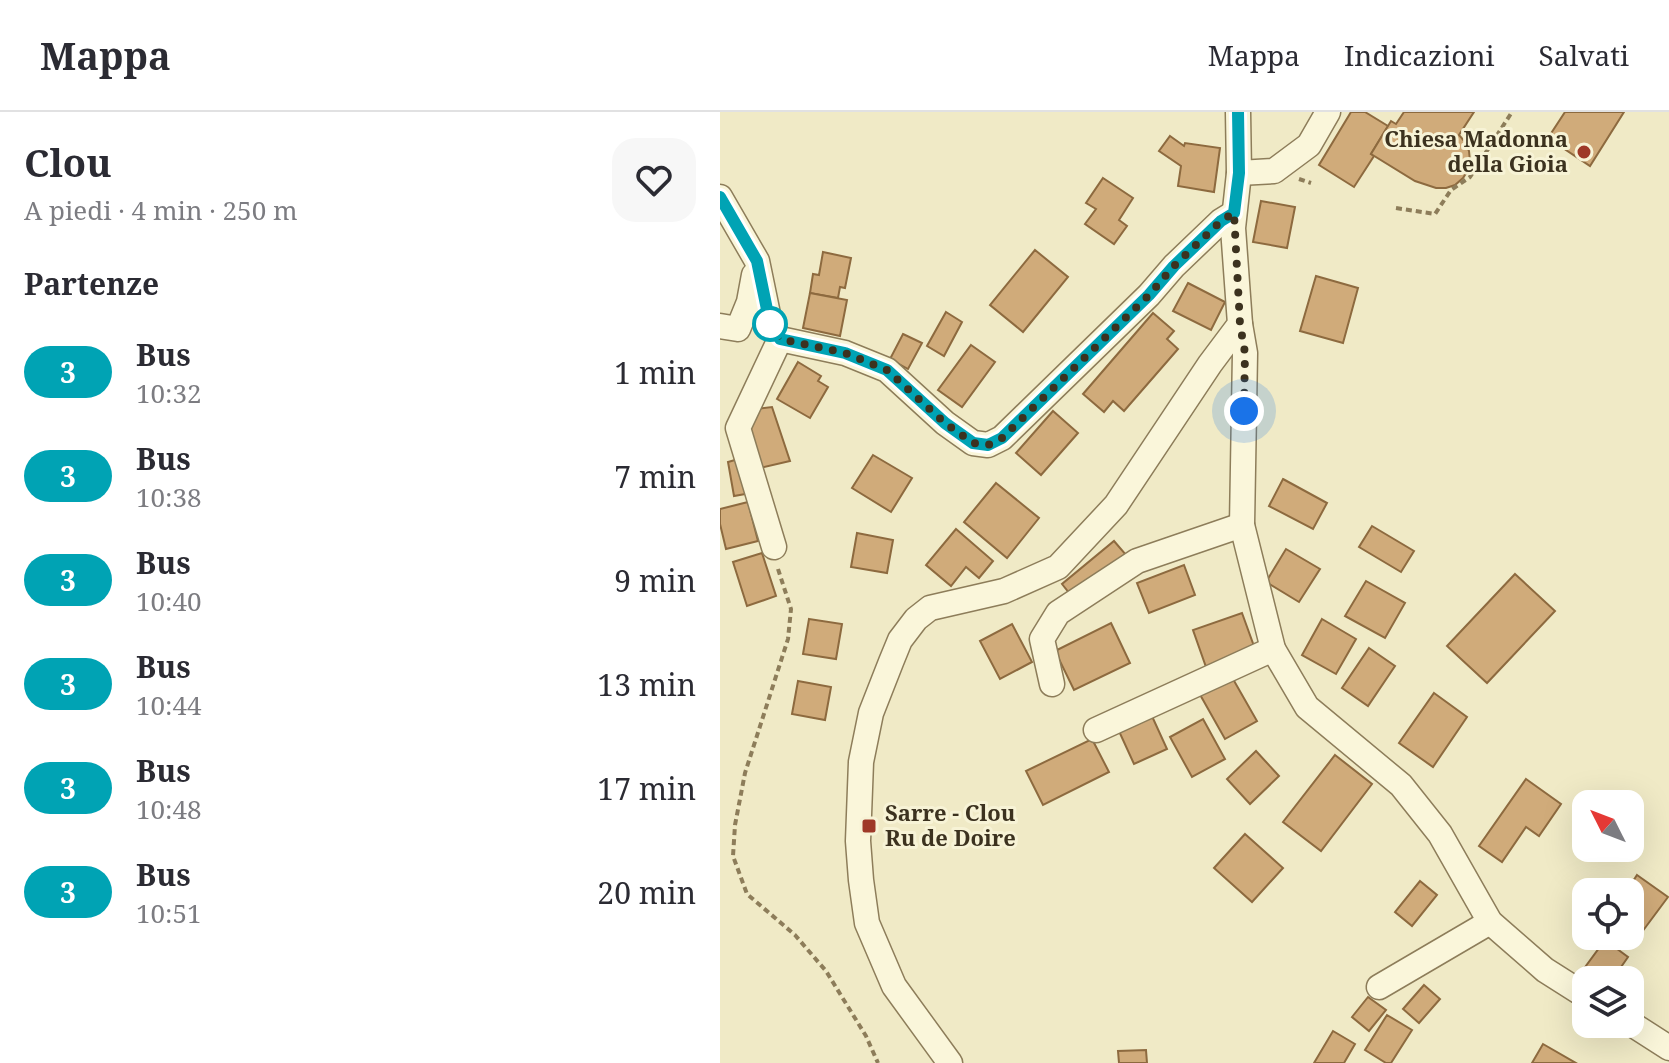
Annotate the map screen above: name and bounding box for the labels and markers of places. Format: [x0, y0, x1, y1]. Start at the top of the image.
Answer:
place label: Chiesa Madonna della Gioia [1384, 123, 1568, 178]
marker: Chiesa Madonna della Gioia [1575, 143, 1593, 161]
unlabelled marker [753, 307, 787, 341]
place label: Sarre - Clou Ru de Doire [885, 797, 1016, 852]
marker: Sarre - Clou Ru de Doire [860, 817, 878, 835]

